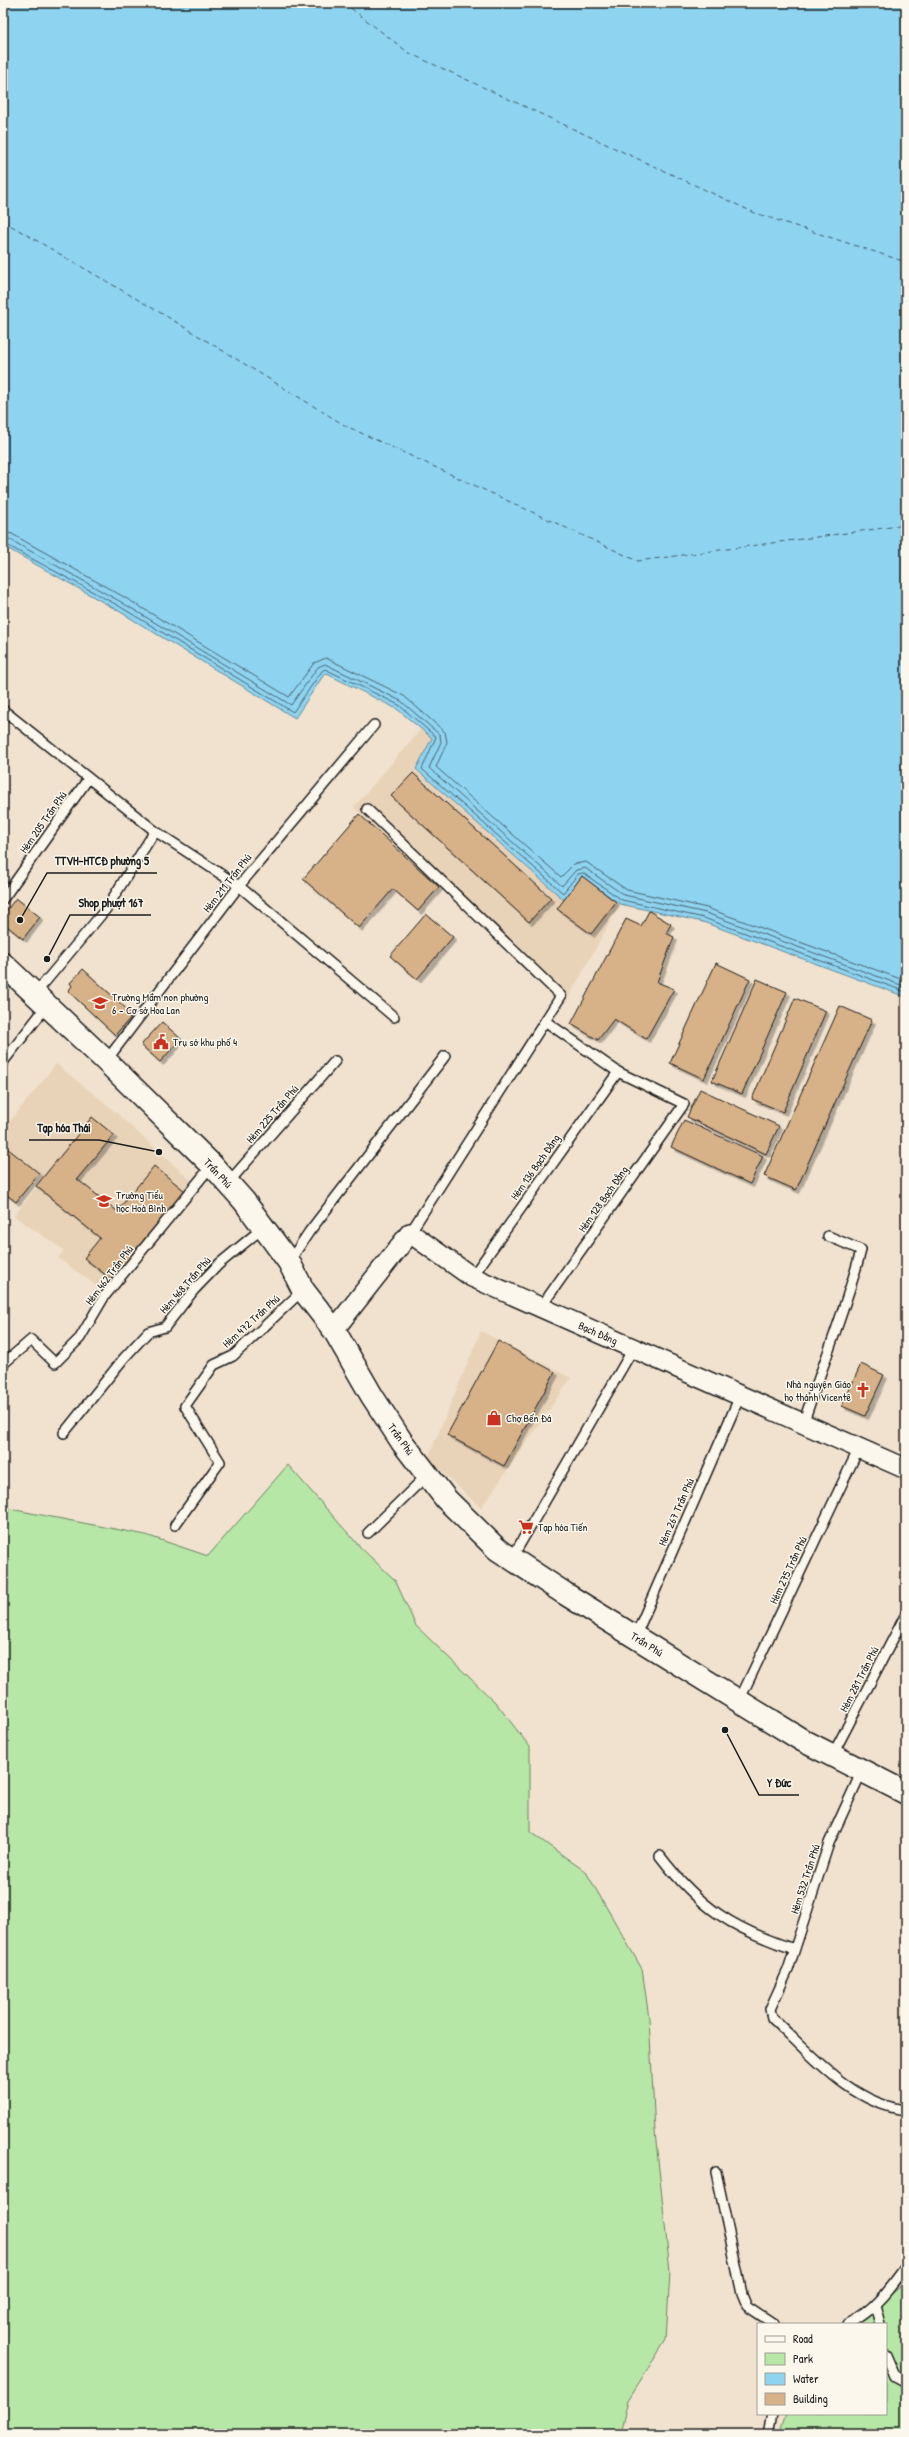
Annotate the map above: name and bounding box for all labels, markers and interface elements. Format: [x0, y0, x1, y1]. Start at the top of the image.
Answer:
street label: Hẻm 205 Trần Phú [17, 788, 70, 856]
callout: TTVH-HTCĐ phường 5 [47, 849, 157, 873]
street label: Hẻm 211 Trần Phú [200, 850, 255, 915]
text: TTVH-HTCĐ phường 5 [54, 852, 150, 870]
callout: Shop phượt 167 [70, 891, 151, 915]
text: Shop phượt 167 [78, 894, 144, 912]
place label: Trường Mầm non phường 6 - Cơ sở Hoa Lan [112, 990, 209, 1017]
school or university icon: Trường Mầm non phường 6 - Cơ sở Hoa Lan [91, 994, 109, 1012]
public building icon: Trụ sở khu phố 4 [152, 1033, 170, 1051]
place label: Trụ sở khu phố 4 [173, 1035, 237, 1049]
street label: Hẻm 225 Trần Phú [243, 1082, 301, 1146]
callout: Tạp hóa Thái [29, 1116, 99, 1140]
text: Tạp hóa Thái [36, 1119, 91, 1137]
street label: Hẻm 136 Bạch Đằng [507, 1131, 563, 1203]
street label: Trần Phú [201, 1155, 236, 1191]
street label: Hẻm 128 Bạch Đằng [575, 1163, 631, 1235]
place label: Trường Tiểu học Hoà Bình [116, 1188, 166, 1215]
school or university icon: Trường Tiểu học Hoà Bình [95, 1192, 113, 1210]
street label: Hẻm 462 Trần Phú [82, 1242, 136, 1308]
street label: Hẻm 468 Trần Phú [156, 1253, 214, 1316]
street label: Hẻm 472 Trần Phú [219, 1291, 283, 1350]
street label: Bạch Đằng [576, 1318, 620, 1348]
place label: Nhà nguyện Giáo họ thánh Vicentê [784, 1377, 852, 1404]
church icon: Nhà nguyện Giáo họ thánh Vicentê [854, 1381, 872, 1399]
shop icon: Chợ Bến Đá [485, 1409, 503, 1427]
place label: Chợ Bến Đá [506, 1411, 552, 1425]
street label: Trần Phú [385, 1421, 417, 1458]
street label: Hẻm 267 Trần Phú [655, 1475, 697, 1548]
supermarket icon: Tạp hóa Tiến [517, 1518, 535, 1536]
place label: Tạp hóa Tiến [538, 1520, 588, 1534]
street label: Hẻm 275 Trần Phú [766, 1534, 810, 1606]
street label: Trần Phú [628, 1629, 666, 1660]
street label: Hẻm 281 Trần Phú [837, 1643, 882, 1714]
callout: Y Đức [759, 1771, 799, 1795]
text: Y Đức [766, 1774, 791, 1791]
street label: Hẻm 532 Trần Phú [787, 1842, 823, 1916]
legend [757, 2323, 887, 2415]
text: Road [793, 2330, 813, 2347]
text: Park [793, 2350, 813, 2367]
text: Water [793, 2370, 819, 2387]
text: Building [793, 2390, 828, 2407]

